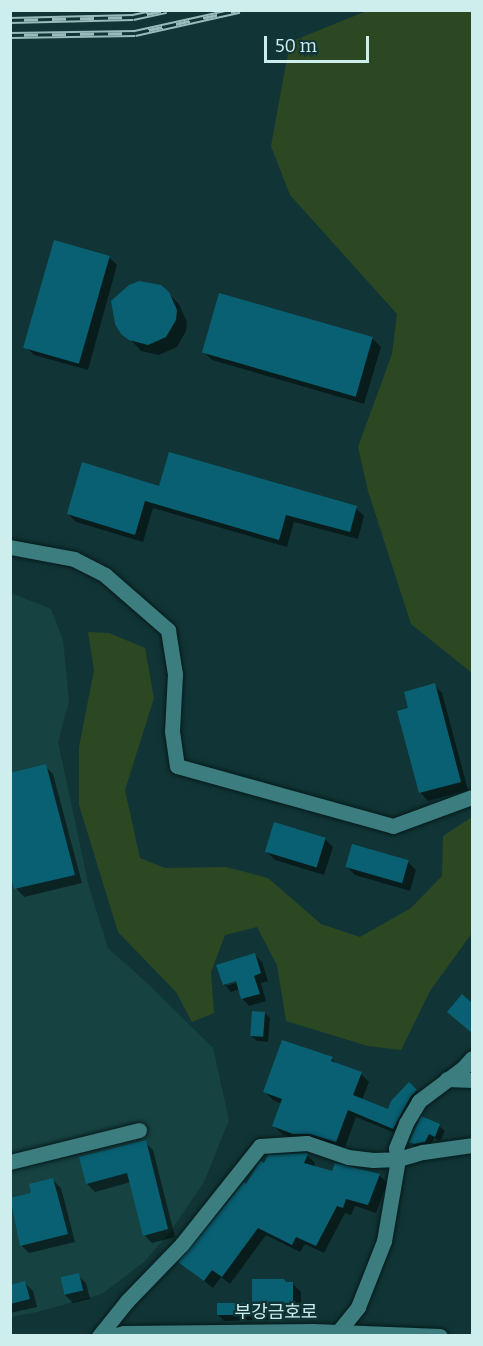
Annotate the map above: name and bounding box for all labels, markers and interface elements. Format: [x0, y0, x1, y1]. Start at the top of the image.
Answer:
scale bar [267, 24, 372, 62]
text: 50 m [275, 35, 317, 57]
street label: 부강금호로 [235, 1301, 317, 1323]

